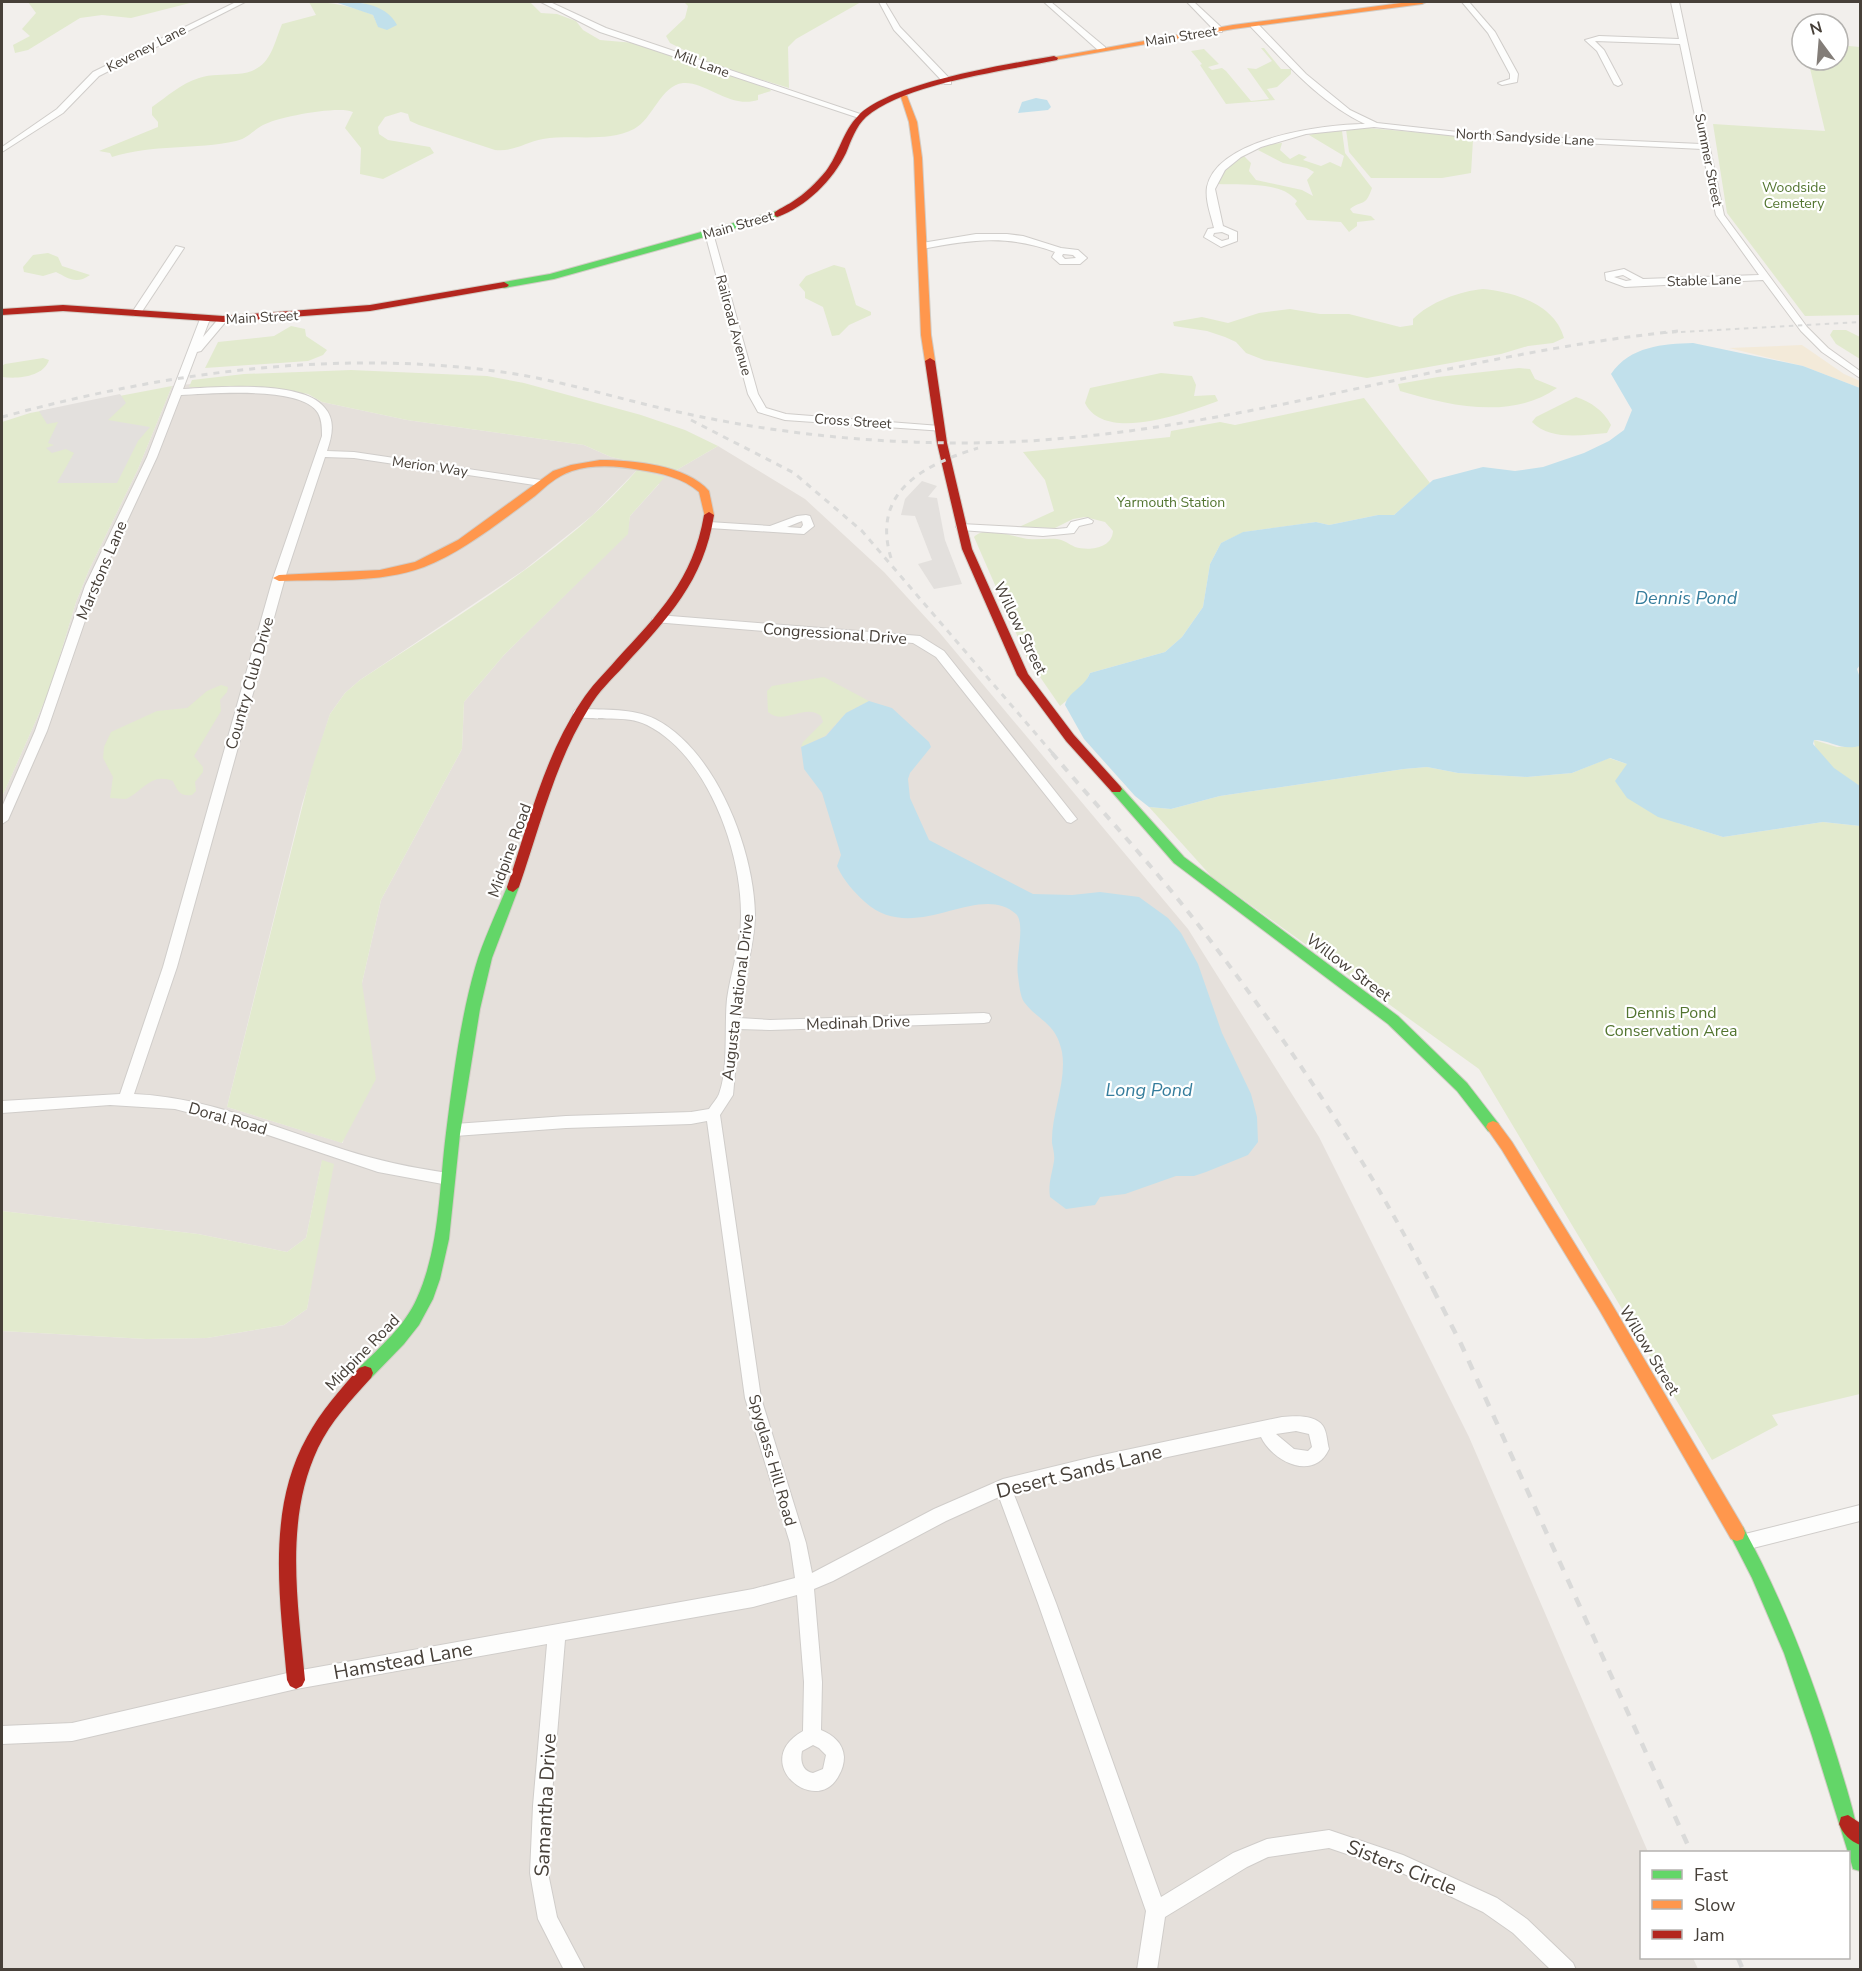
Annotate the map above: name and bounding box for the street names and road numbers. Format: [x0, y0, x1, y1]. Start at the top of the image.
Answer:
street label: Keveney Lane [103, 20, 189, 77]
street label: Main Street [1144, 21, 1218, 52]
street label: Mill Lane [672, 45, 732, 82]
street label: Summer Street [1690, 112, 1727, 208]
street label: North Sandyside Lane [1455, 124, 1595, 151]
street label: Main Street [701, 206, 776, 245]
street label: Stable Lane [1666, 270, 1742, 291]
street label: Railroad Avenue [711, 273, 756, 378]
street label: Main Street [225, 306, 299, 329]
street label: Cross Street [814, 409, 892, 434]
street label: Merion Way [391, 452, 470, 481]
street label: Marstons Lane [71, 518, 133, 623]
street label: Willow Street [988, 578, 1052, 679]
street label: Country Club Drive [220, 614, 279, 752]
street label: Congressional Drive [762, 618, 908, 650]
street label: Midpine Road [483, 800, 537, 900]
street label: Augusta National Drive [717, 913, 759, 1082]
street label: Willow Street [1302, 929, 1396, 1007]
street label: Medinah Drive [806, 1010, 910, 1036]
street label: Doral Road [186, 1097, 270, 1141]
street label: Willow Street [1614, 1302, 1685, 1400]
street label: Midpine Road [321, 1310, 405, 1396]
street label: Spyglass Hill Road [743, 1392, 801, 1529]
street label: Desert Sands Lane [994, 1438, 1165, 1505]
street label: Hamstead Lane [331, 1635, 475, 1686]
street label: Samantha Drive [528, 1733, 563, 1877]
street label: Sisters Circle [1343, 1833, 1461, 1902]

